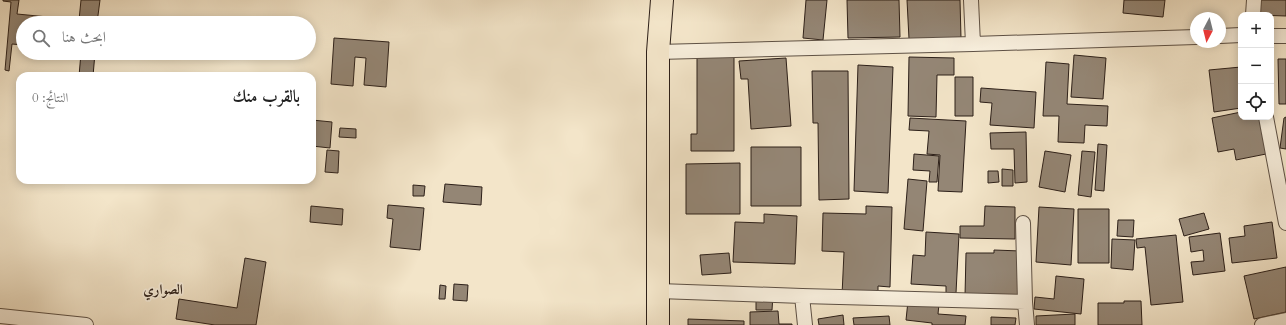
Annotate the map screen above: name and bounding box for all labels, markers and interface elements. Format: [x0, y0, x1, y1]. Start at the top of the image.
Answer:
north arrow [1190, 12, 1226, 48]
map controls [1238, 12, 1274, 120]
button: + [1238, 12, 1274, 48]
search box [16, 16, 316, 60]
icon: search [30, 27, 52, 49]
text: ابحث هنا [62, 27, 106, 47]
button: − [1238, 48, 1274, 84]
button: locate [1238, 84, 1274, 120]
text: بالقرب منك [233, 85, 300, 108]
text: النتائج: 0 [32, 89, 68, 107]
district label: الصواري [143, 280, 183, 301]

